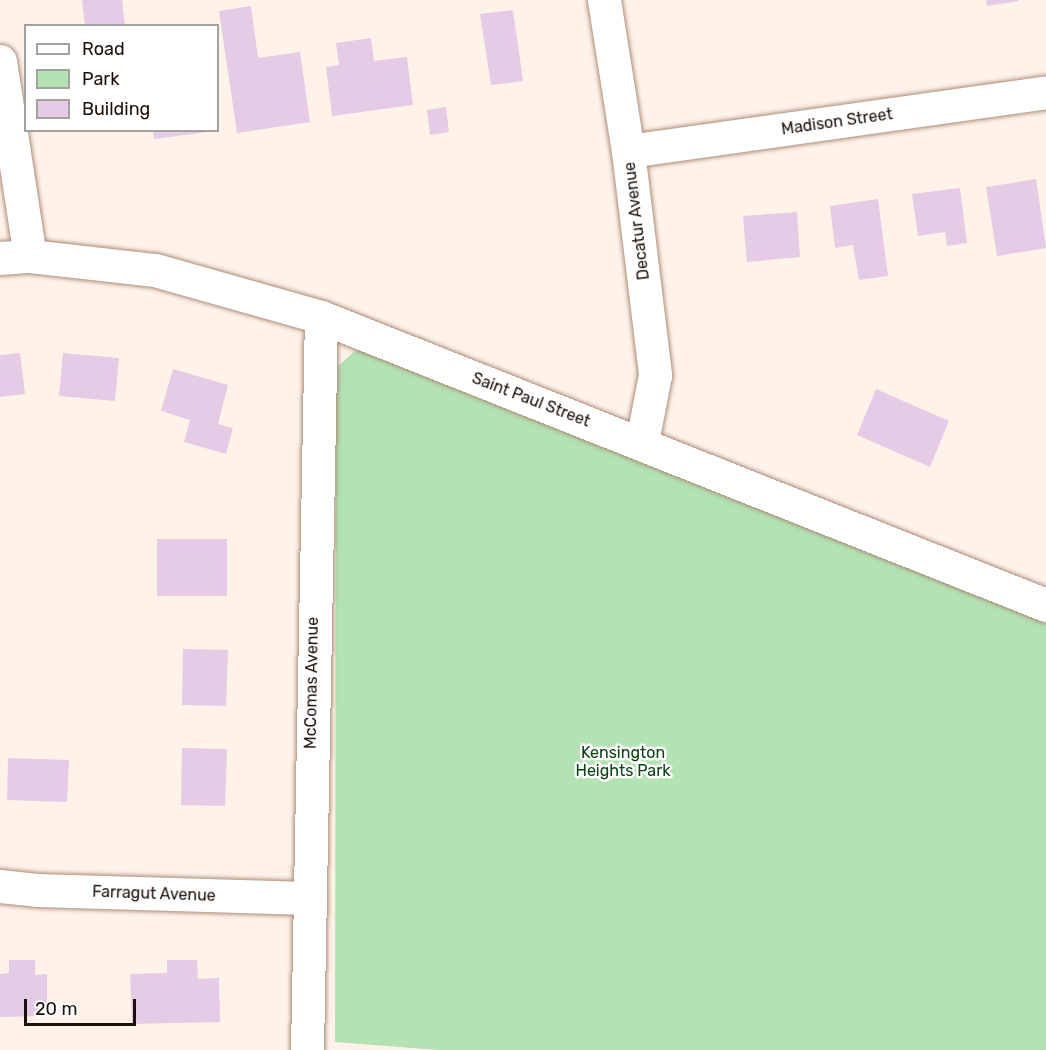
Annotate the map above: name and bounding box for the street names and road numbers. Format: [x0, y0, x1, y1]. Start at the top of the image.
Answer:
street label: Madison Street [780, 105, 894, 139]
street label: Decatur Avenue [620, 161, 654, 281]
street label: Saint Paul Street [469, 369, 593, 431]
street label: McComas Avenue [301, 617, 323, 749]
street label: Farragut Avenue [92, 882, 216, 906]

